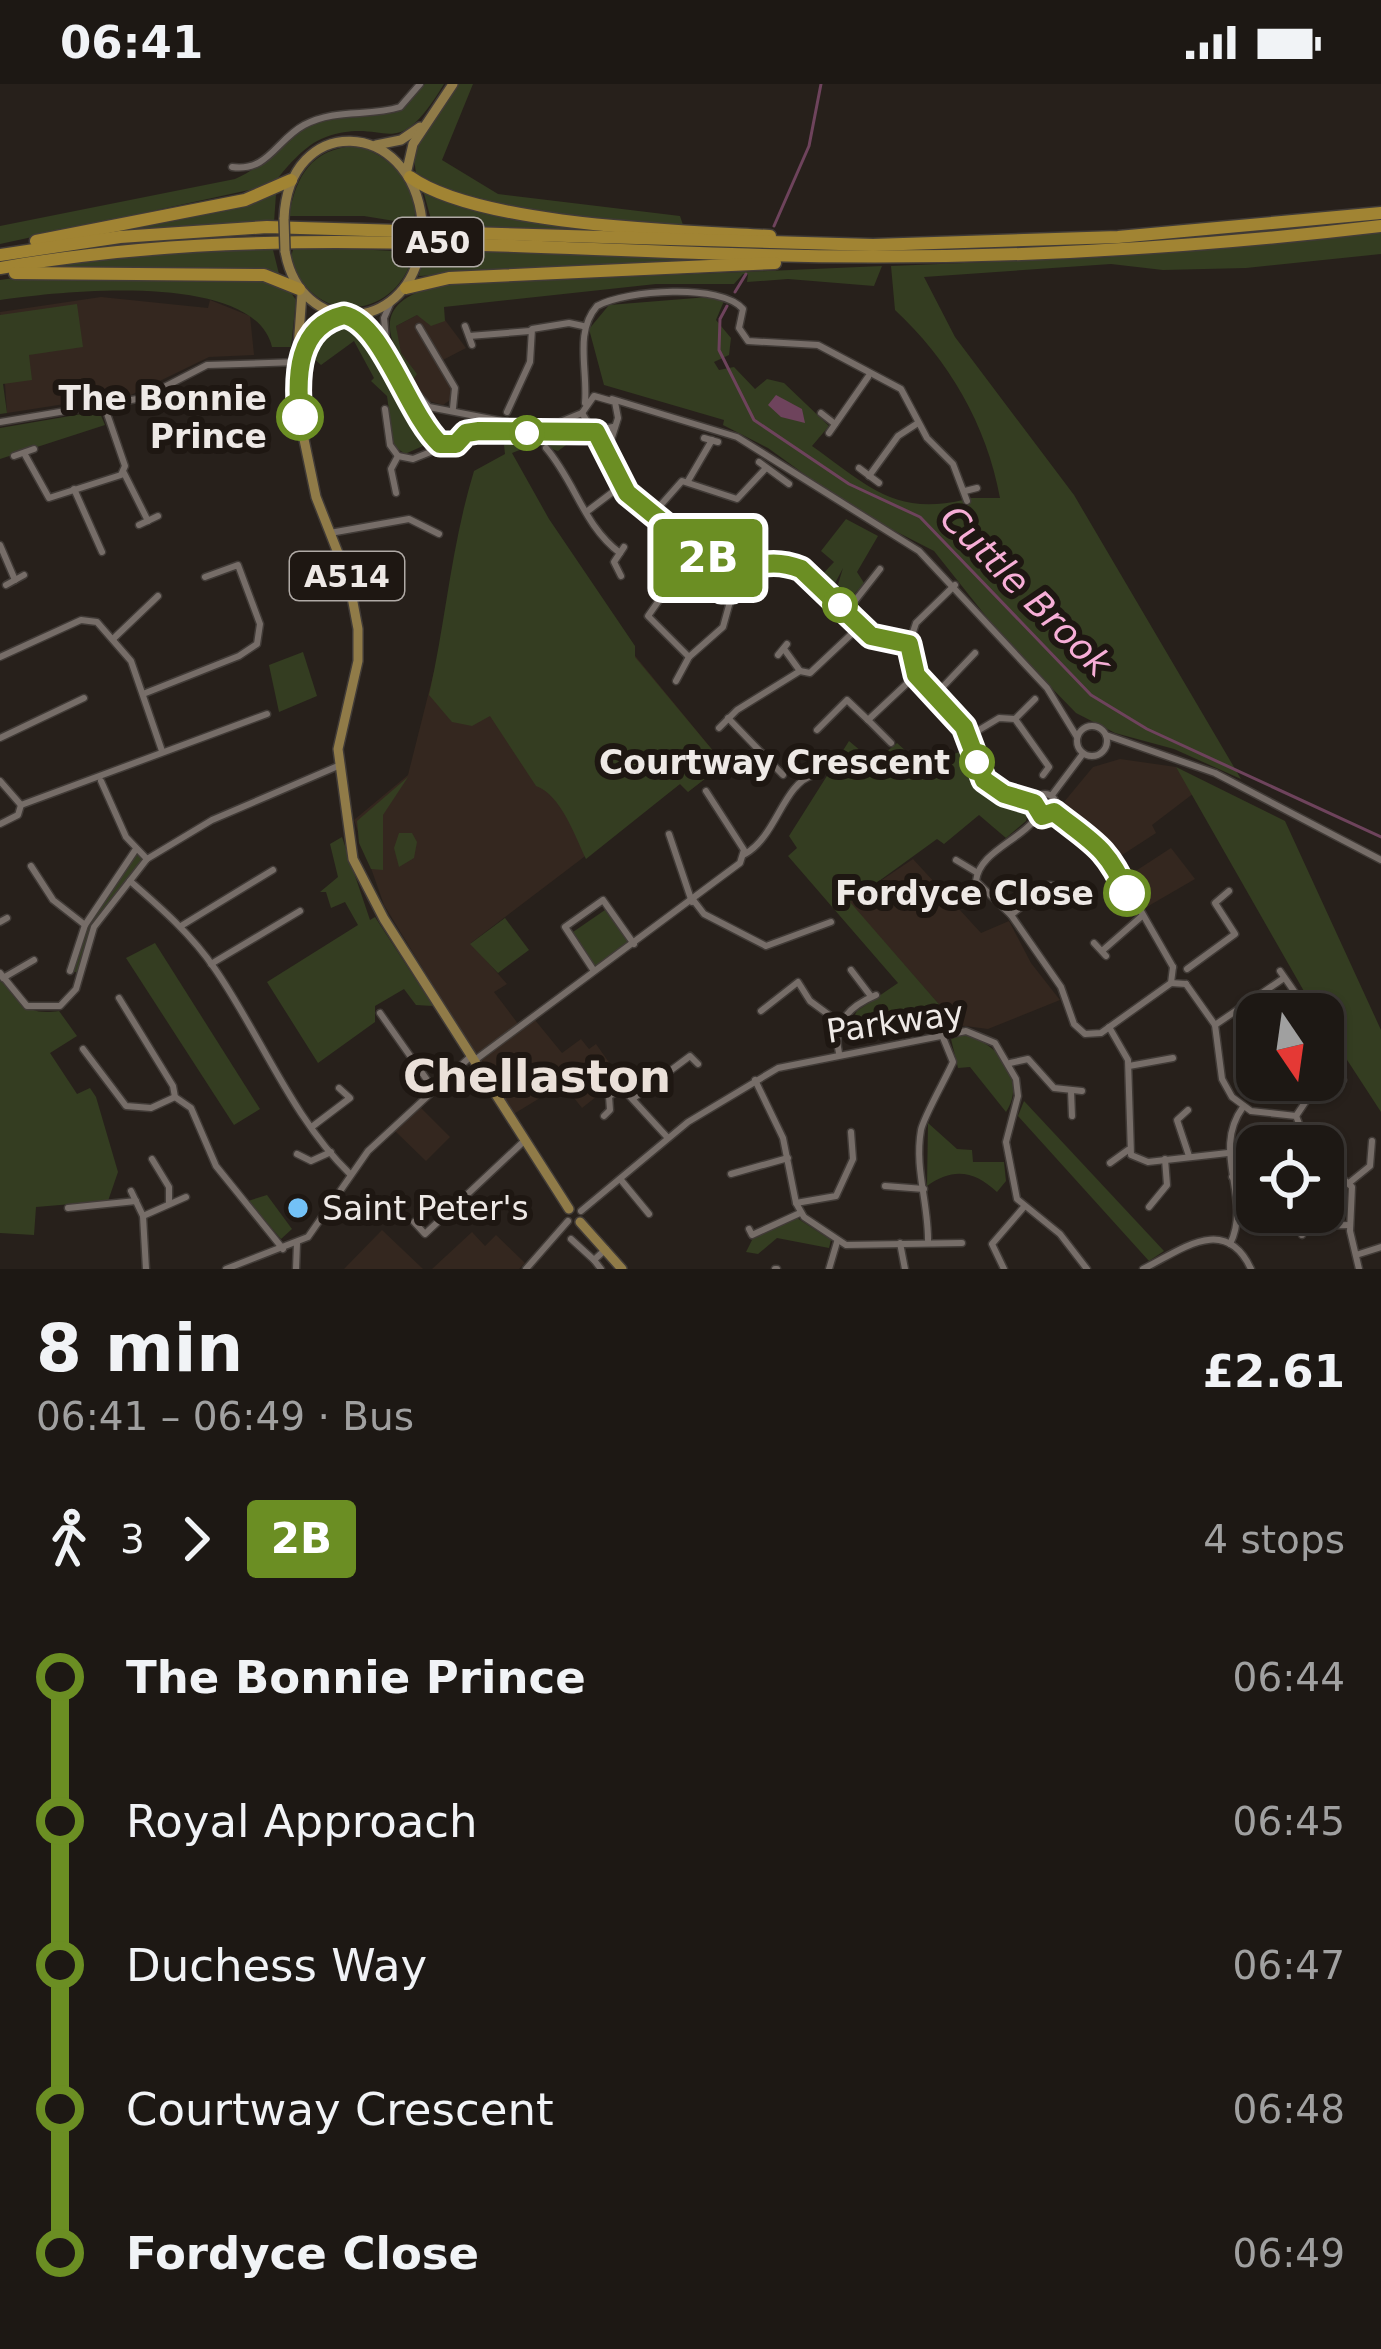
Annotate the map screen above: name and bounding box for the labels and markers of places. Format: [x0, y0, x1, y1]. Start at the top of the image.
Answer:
place label: The Bonnie Prince [59, 379, 267, 456]
marker: The Bonnie Prince [278, 395, 322, 439]
unlabelled marker [511, 417, 543, 449]
unlabelled marker [824, 589, 856, 621]
place label: Courtway Crescent [599, 743, 950, 782]
marker: Courtway Crescent [961, 746, 993, 778]
marker: Fordyce Close [1105, 871, 1149, 915]
place label: Fordyce Close [835, 874, 1094, 913]
place label: Saint Peter's [322, 1189, 529, 1228]
marker: Saint Peter's [285, 1195, 311, 1221]

